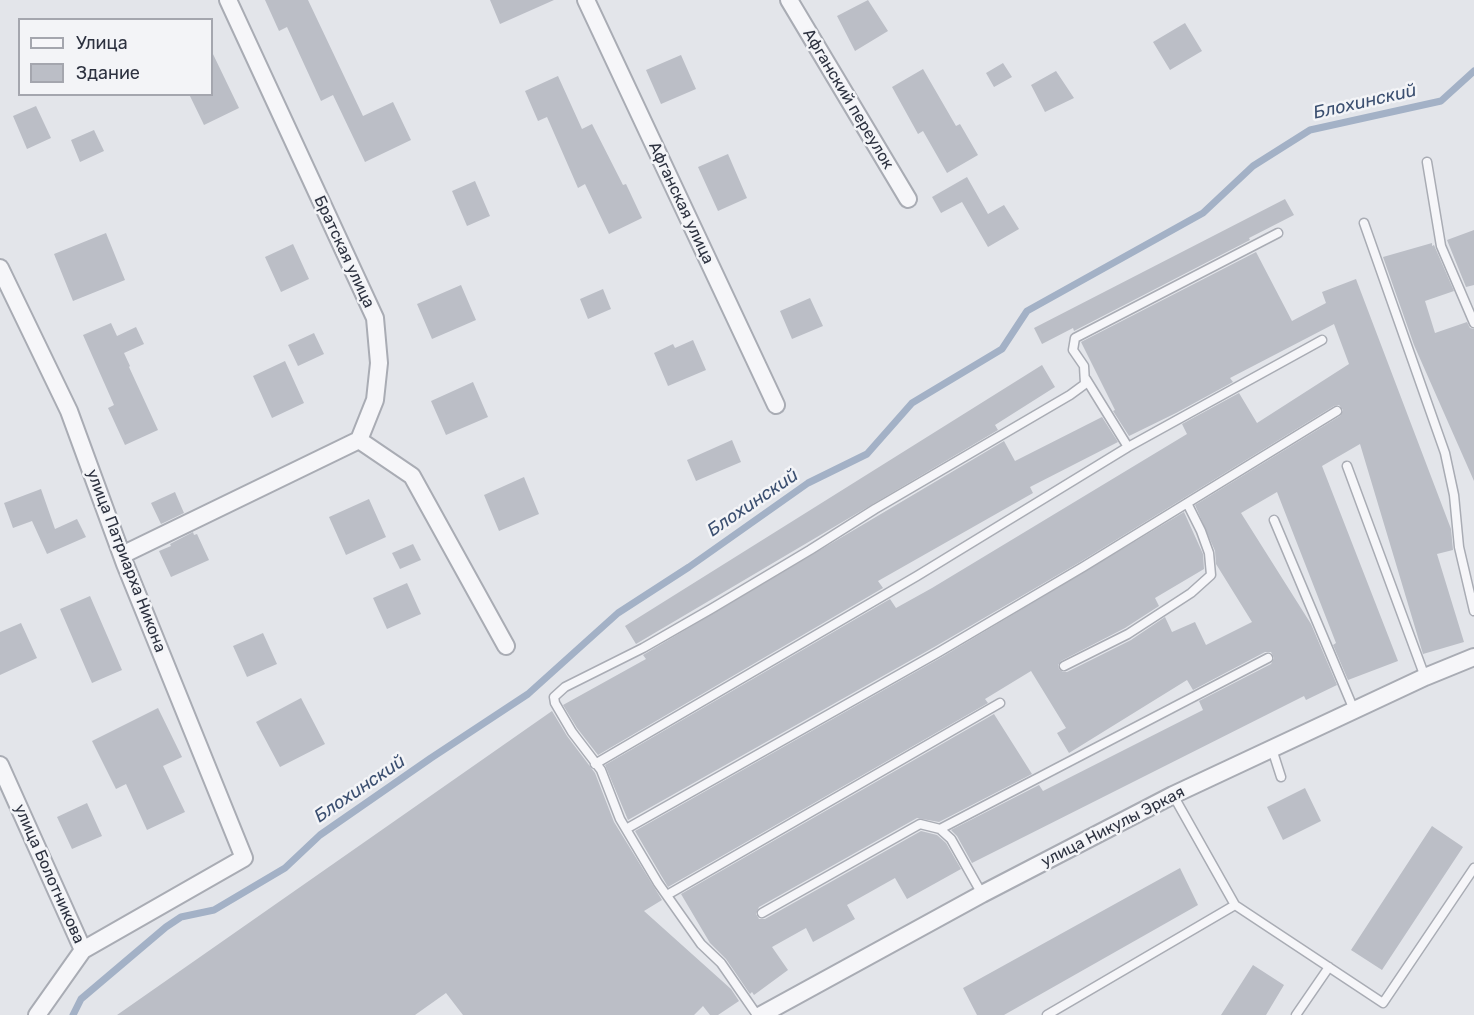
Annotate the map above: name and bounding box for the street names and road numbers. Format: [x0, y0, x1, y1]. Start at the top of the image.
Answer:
street label: Афганский переулок [798, 25, 898, 173]
street label: Афганская улица [644, 139, 718, 267]
street label: Братская улица [310, 193, 378, 311]
street label: улица Патриарха Никона [82, 467, 170, 655]
street label: улица Никулы Эркая [1038, 782, 1188, 872]
street label: улица Болотникова [10, 801, 88, 947]

